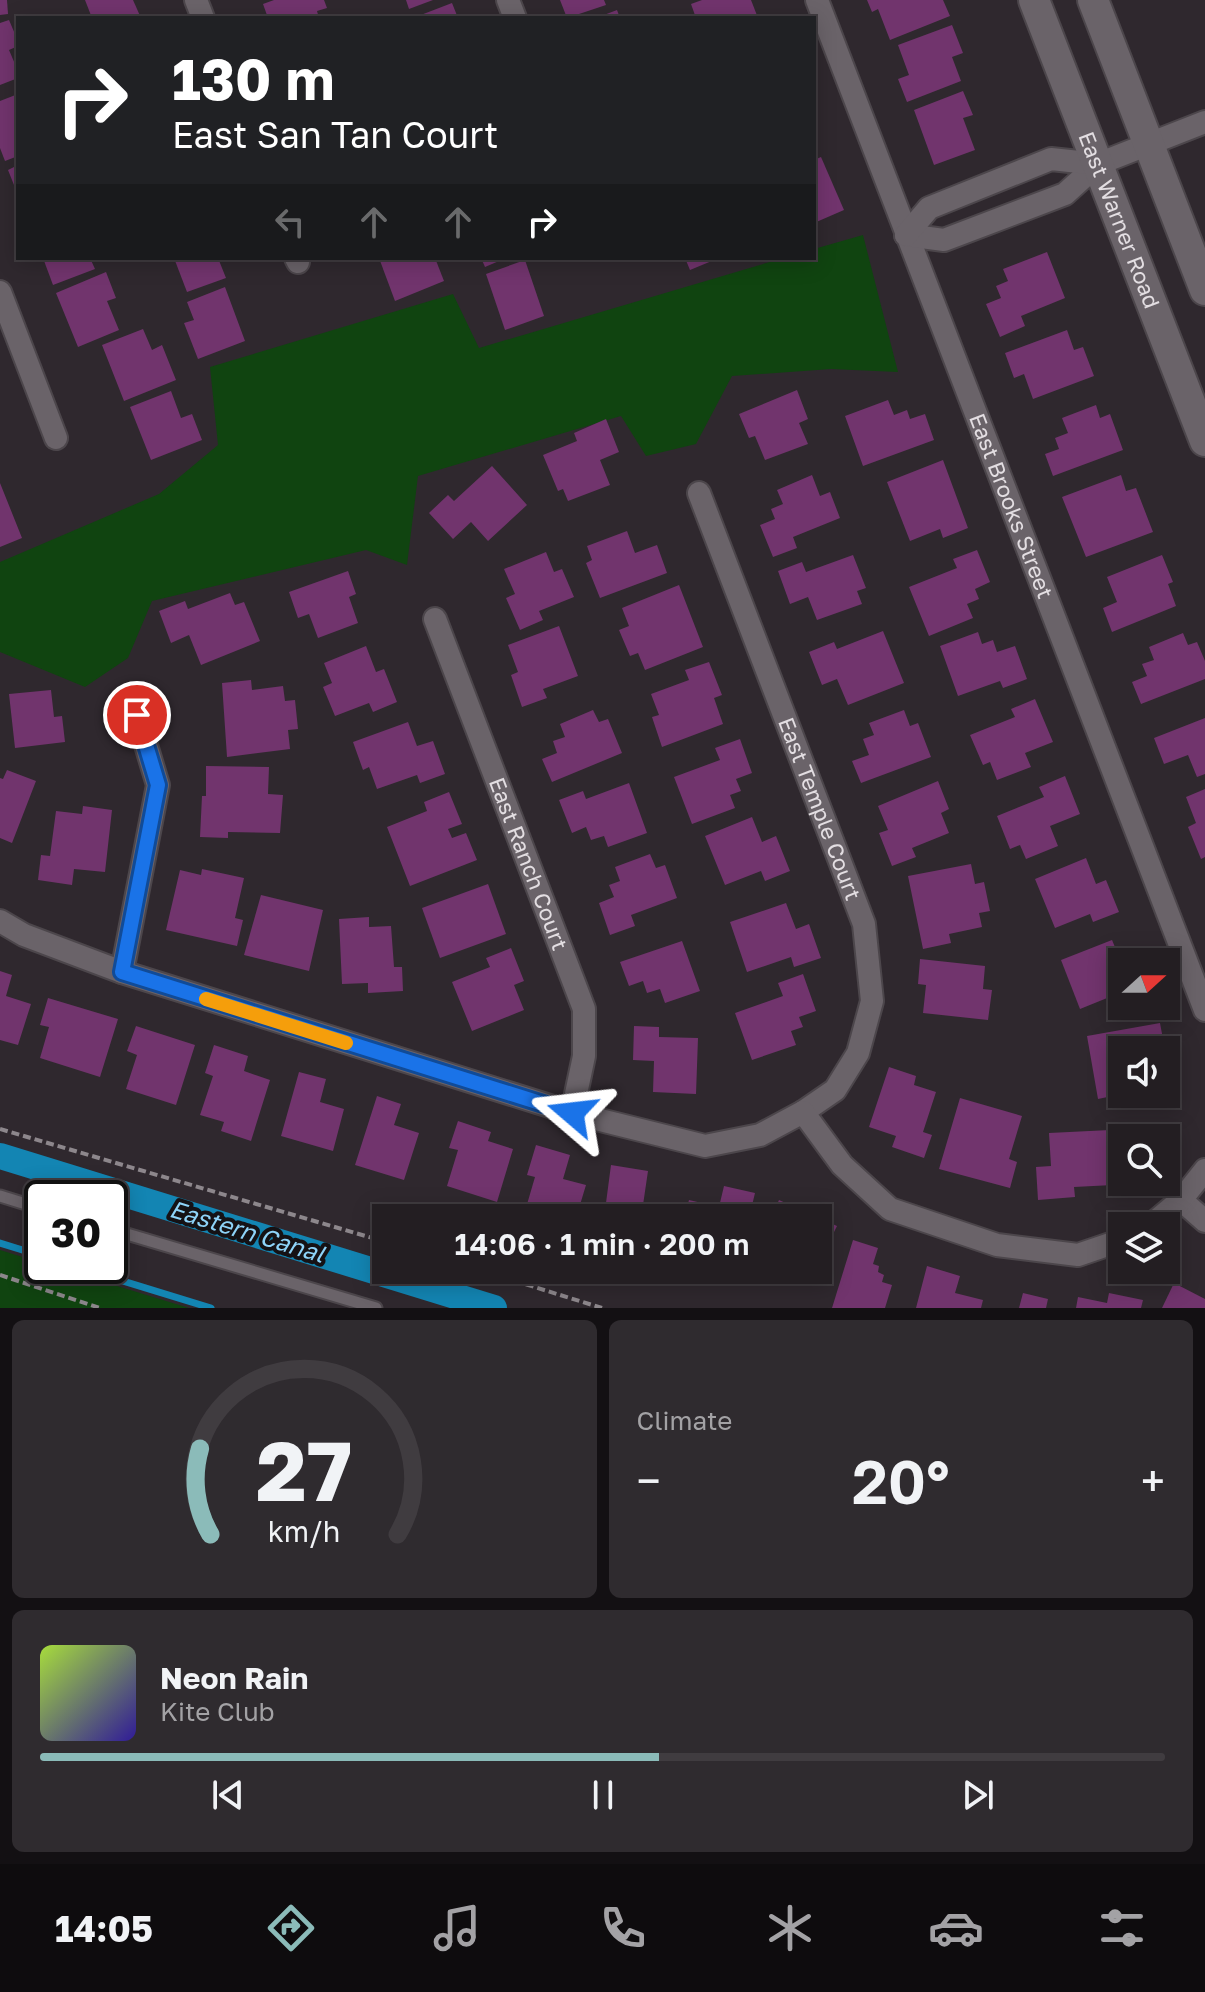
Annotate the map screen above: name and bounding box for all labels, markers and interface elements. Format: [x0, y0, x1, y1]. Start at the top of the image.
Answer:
text: 130 m [172, 45, 334, 112]
icon: right [40, 48, 144, 152]
text: East San Tan Court [172, 113, 499, 156]
street label: East Warner Road [1073, 128, 1166, 312]
icon: left [268, 200, 312, 244]
icon: ahead [352, 200, 396, 244]
icon: ahead [436, 200, 480, 244]
icon: right [520, 200, 564, 244]
street label: East Brooks Street [964, 409, 1060, 602]
pin [103, 681, 171, 749]
icon: arrive [115, 693, 159, 737]
street label: East Temple Court [773, 713, 868, 904]
street label: East Ranch Court [484, 773, 574, 954]
north arrow [1108, 948, 1180, 1020]
map controls [1108, 948, 1180, 1284]
button: sound [1108, 1036, 1180, 1108]
position arrow [530, 1071, 614, 1155]
button: search [1108, 1124, 1180, 1196]
speed limit sign: 30 [24, 1180, 128, 1284]
water label: Eastern Canal [167, 1193, 330, 1268]
button: layers [1108, 1212, 1180, 1284]
text: 14:06 · 1 min · 200 m [455, 1226, 749, 1262]
text: Climate [637, 1405, 732, 1436]
text: 27 [256, 1419, 352, 1519]
text: 20° [852, 1445, 950, 1517]
text: − [637, 1454, 661, 1507]
text: + [1141, 1454, 1165, 1507]
text: km/h [268, 1514, 341, 1548]
text: Neon Rain [160, 1660, 308, 1696]
text: Kite Club [160, 1696, 275, 1727]
icon: previous [206, 1773, 250, 1817]
icon: pause [581, 1773, 625, 1817]
icon: next [956, 1773, 1000, 1817]
icon: directions [263, 1900, 319, 1956]
icon: music [429, 1900, 485, 1956]
icon: phone [595, 1900, 651, 1956]
icon: climate [762, 1900, 818, 1956]
icon: car [928, 1900, 984, 1956]
icon: filters [1094, 1900, 1150, 1956]
text: 14:05 [55, 1907, 153, 1950]

